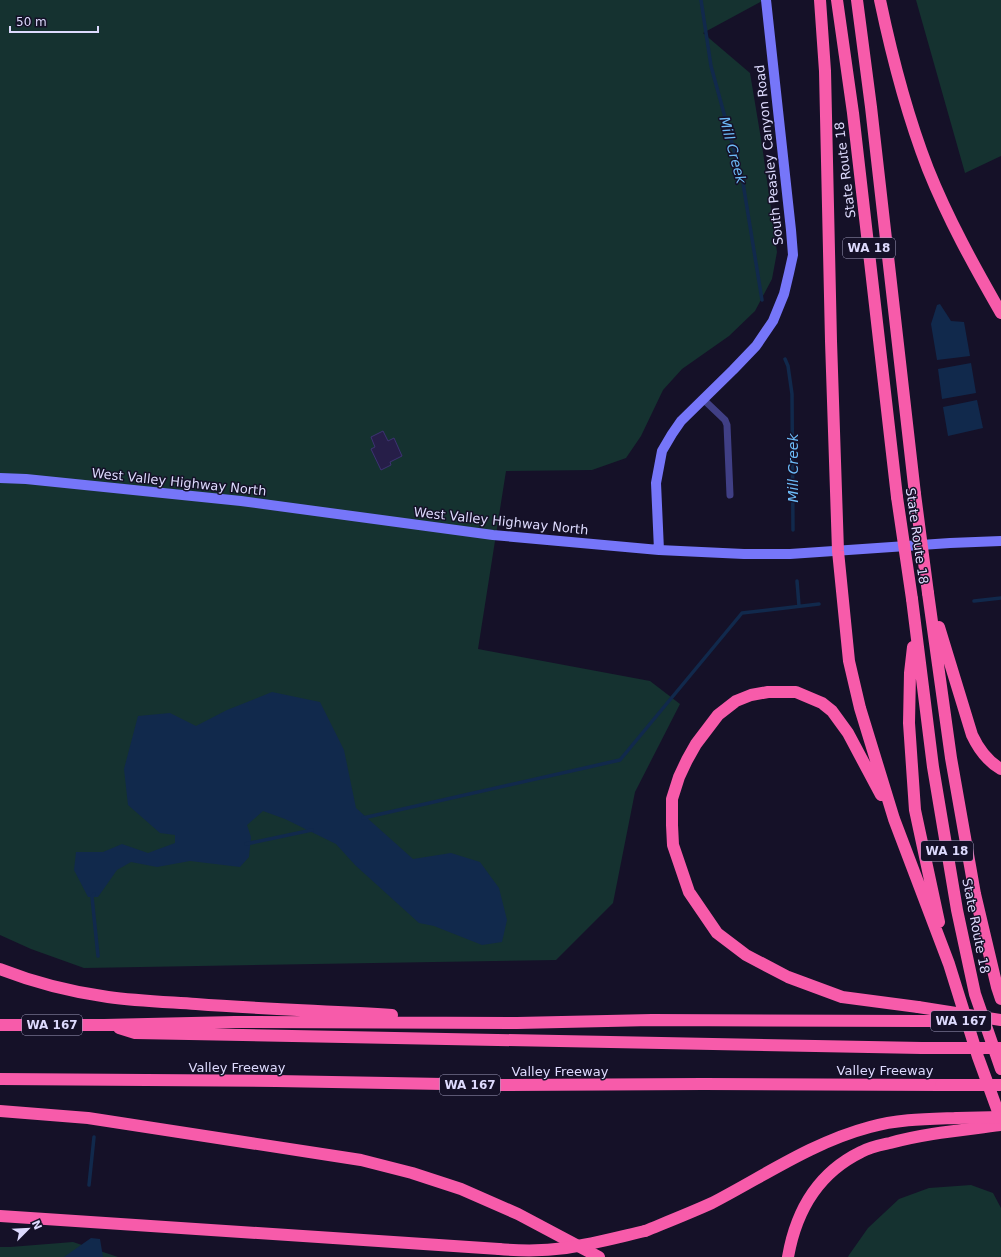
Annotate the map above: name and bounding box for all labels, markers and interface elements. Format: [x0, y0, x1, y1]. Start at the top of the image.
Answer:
scale bar [10, 8, 98, 34]
text: 50 m [16, 15, 47, 29]
street label: South Peasley Canyon Road [752, 64, 786, 246]
water label: Mill Creek [716, 115, 750, 186]
street label: State Route 18 [832, 121, 858, 219]
road number: WA 18 [843, 238, 895, 258]
water label: Mill Creek [785, 433, 801, 503]
street label: West Valley Highway North [91, 465, 267, 499]
street label: State Route 18 [903, 487, 931, 585]
street label: West Valley Highway North [413, 504, 589, 538]
road number: WA 18 [921, 841, 973, 861]
street label: State Route 18 [959, 877, 993, 975]
road number: WA 167 [931, 1011, 991, 1031]
road number: WA 167 [22, 1015, 82, 1035]
street label: Valley Freeway [189, 1060, 286, 1075]
street label: Valley Freeway [837, 1063, 934, 1078]
street label: Valley Freeway [512, 1064, 609, 1079]
road number: WA 167 [440, 1075, 500, 1095]
north arrow [8, 1209, 48, 1249]
text: N [29, 1218, 44, 1232]

